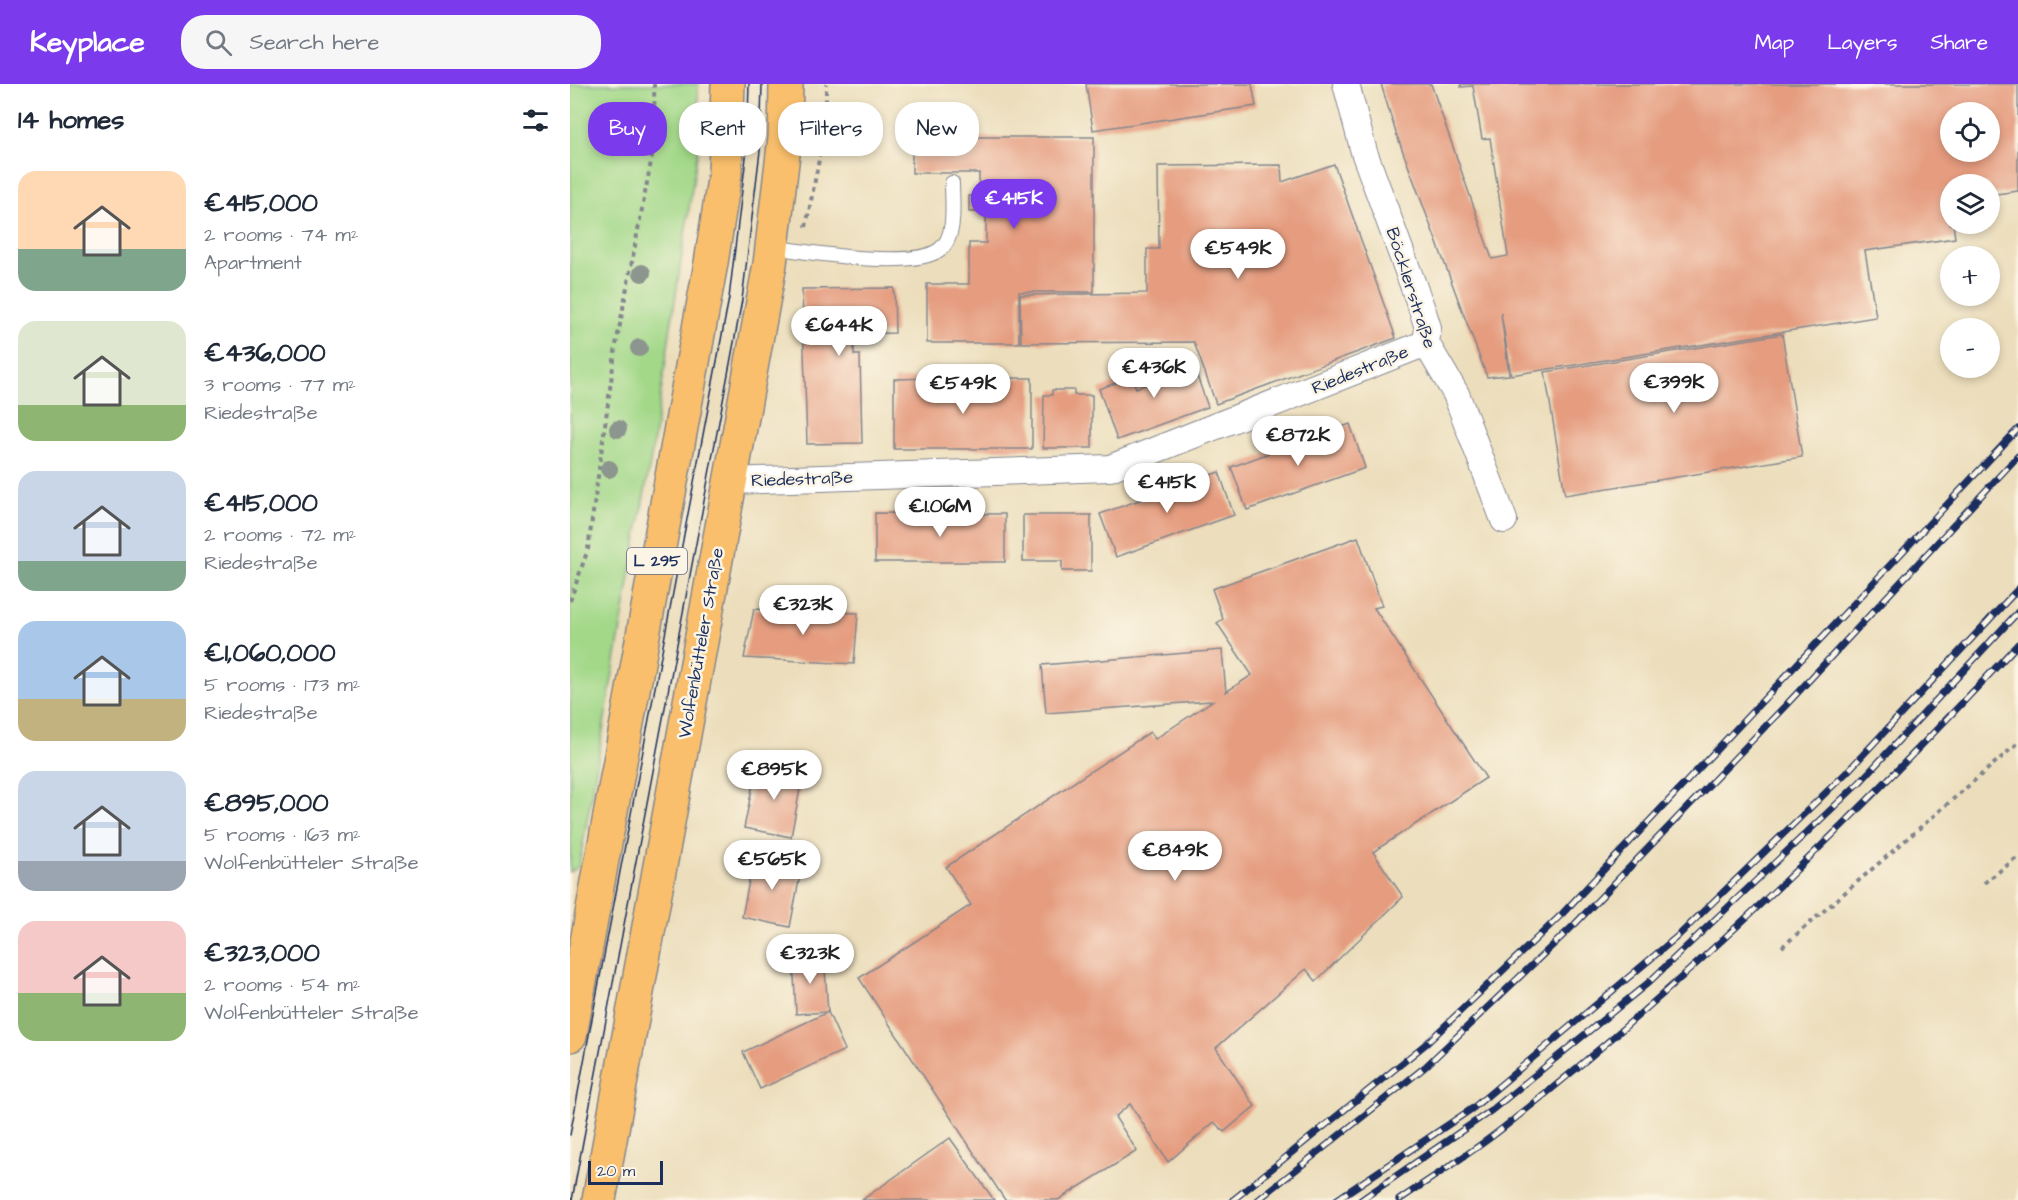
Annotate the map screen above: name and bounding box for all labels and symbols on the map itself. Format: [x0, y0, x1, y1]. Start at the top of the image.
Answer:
pin: €415K [972, 179, 1056, 230]
street label: Böcklerstraße [1380, 224, 1442, 352]
pin: €549K [1196, 229, 1280, 280]
pin: €644K [797, 306, 881, 357]
street label: Riedestraße [1308, 339, 1412, 401]
pin: €436K [1112, 348, 1196, 399]
pin: €399K [1632, 363, 1716, 414]
pin: €549K [921, 364, 1005, 415]
pin: €872K [1256, 416, 1340, 467]
pin: €415K [1125, 463, 1209, 514]
street label: Riedestraße [750, 465, 854, 493]
pin: €1.06M [891, 487, 989, 538]
street label: Wolfenbütteler Straße [672, 546, 730, 740]
road number: L 295 [627, 548, 687, 574]
pin: €323K [761, 585, 845, 636]
pin: €895K [732, 750, 816, 801]
pin: €849K [1133, 831, 1217, 882]
pin: €565K [730, 840, 814, 891]
pin: €323K [768, 934, 852, 985]
scale bar [588, 1158, 663, 1186]

